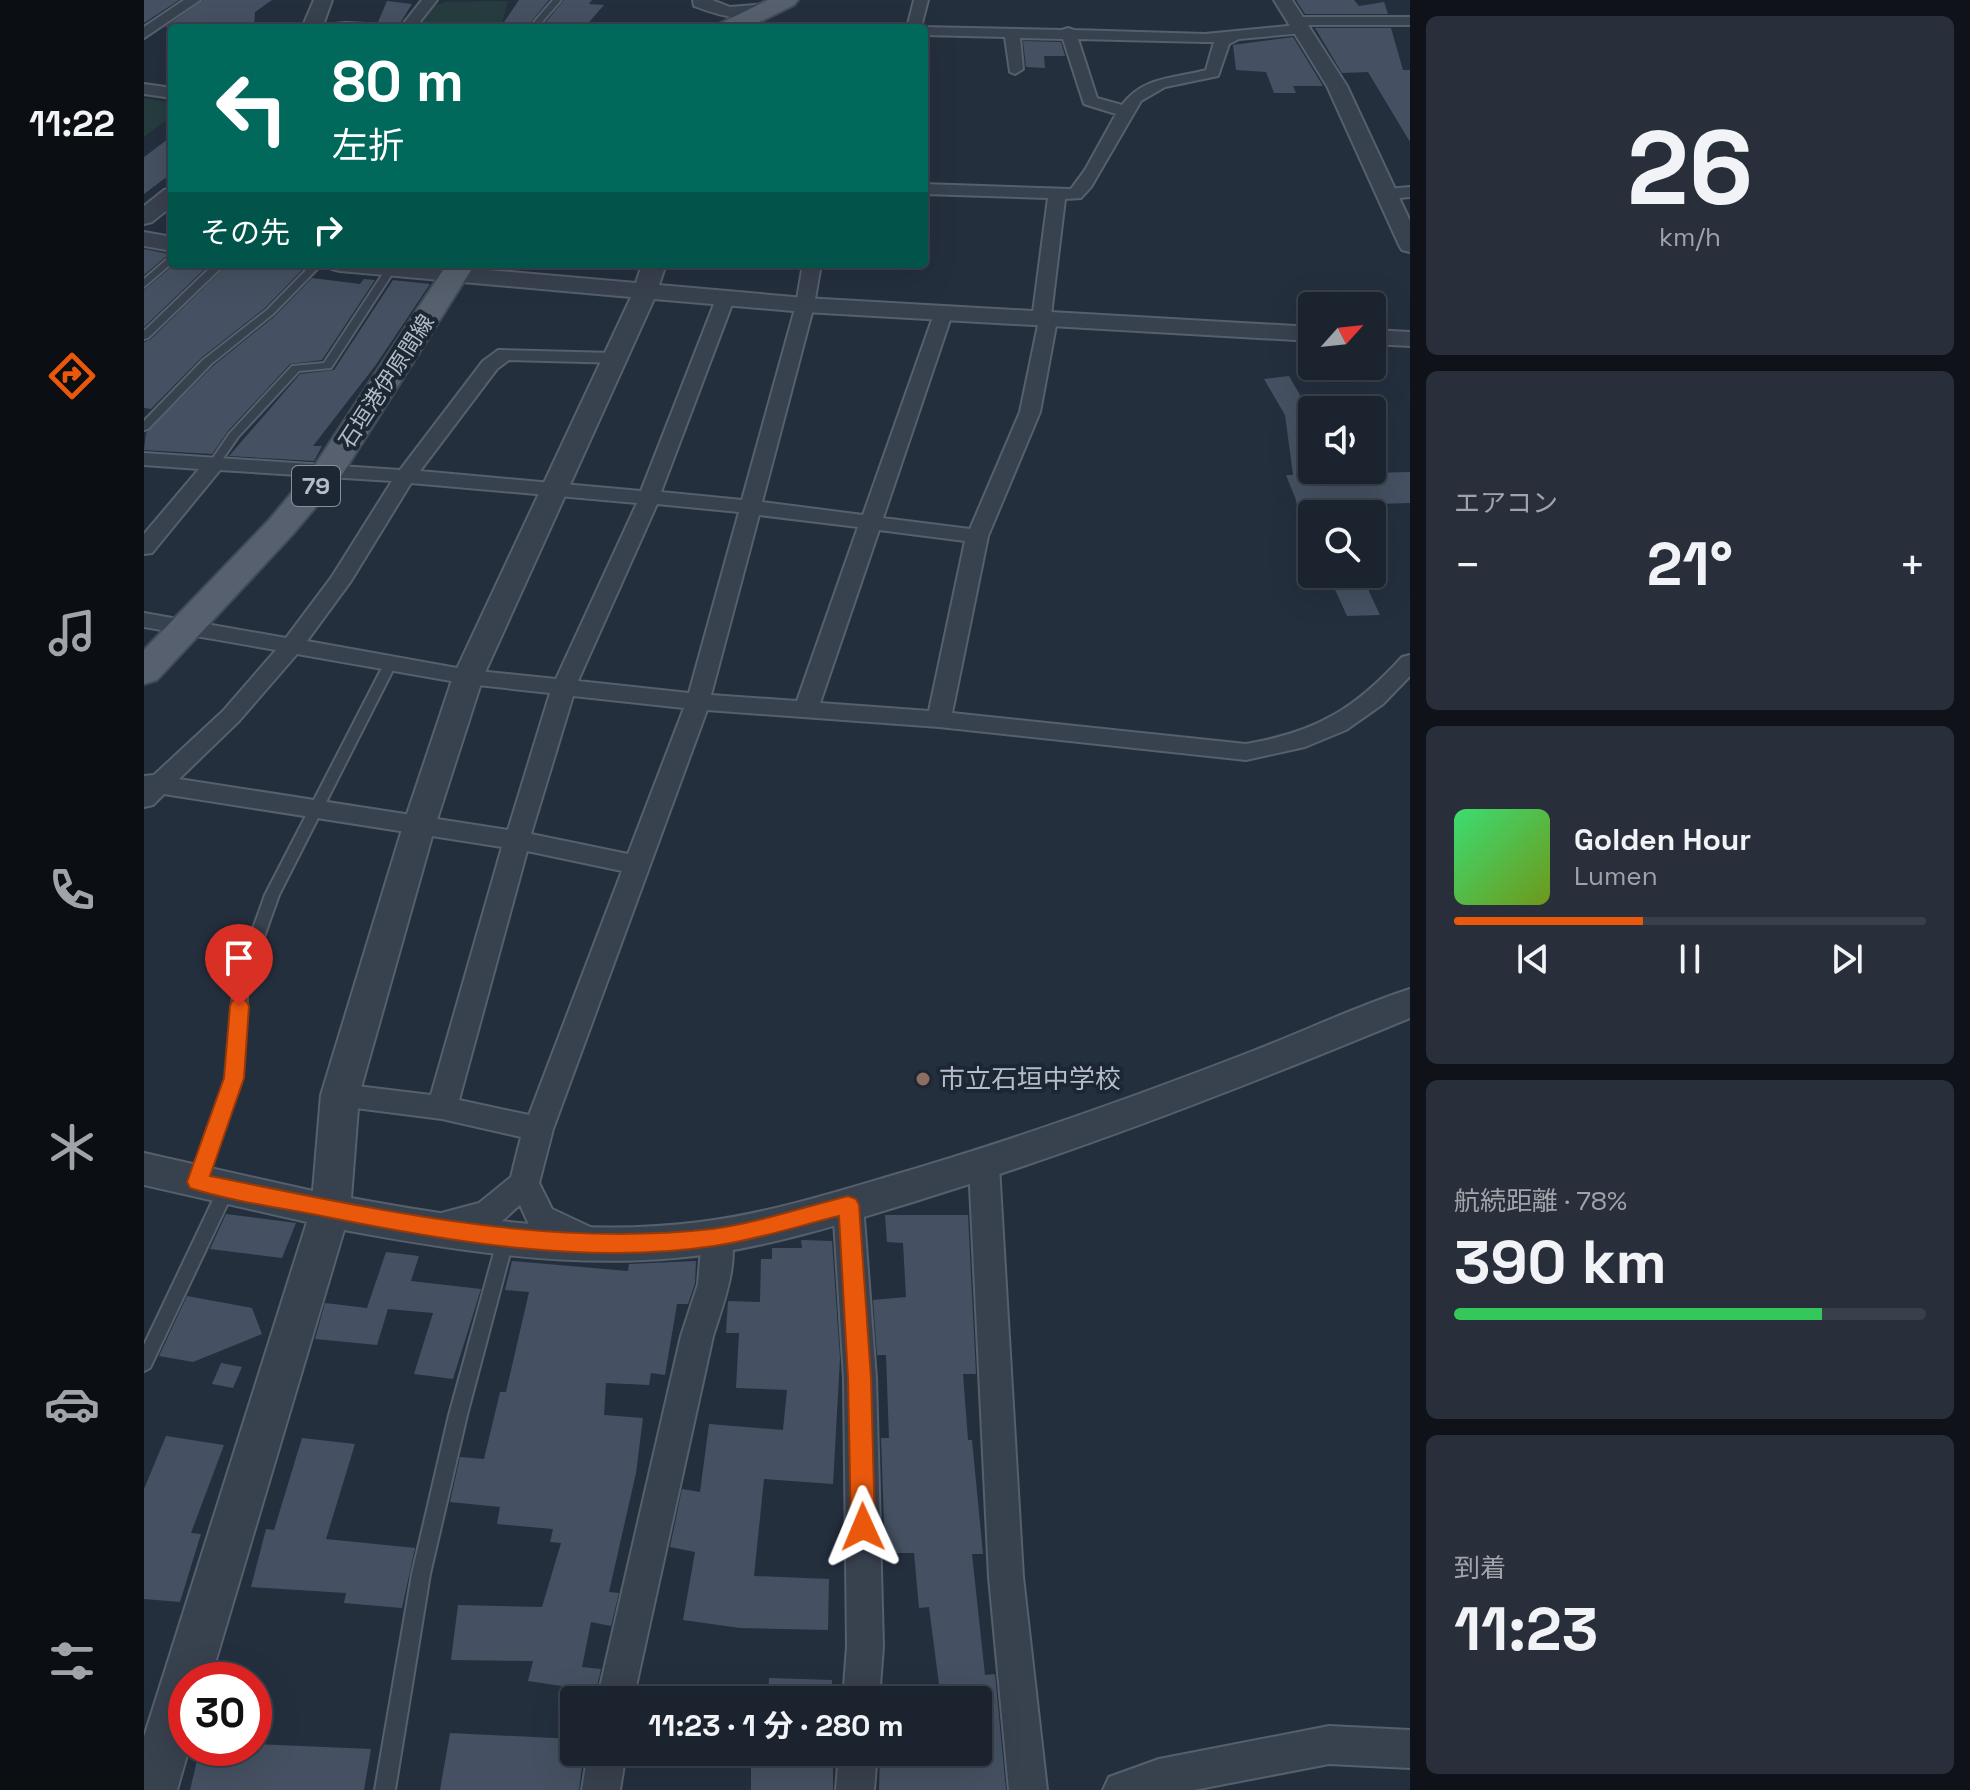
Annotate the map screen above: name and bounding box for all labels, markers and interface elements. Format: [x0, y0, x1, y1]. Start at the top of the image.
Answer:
text: 80 m [332, 46, 464, 117]
icon: left [200, 56, 304, 160]
text: 11:22 [29, 101, 115, 147]
text: 26 [1627, 102, 1753, 234]
text: 左折 [332, 123, 404, 169]
icon: right [306, 208, 350, 252]
text: その先 [200, 213, 290, 252]
text: km/h [1659, 220, 1721, 254]
north arrow [1298, 292, 1386, 380]
map controls [1298, 292, 1386, 588]
street label: 石垣港伊原間線 [332, 309, 440, 453]
icon: directions [44, 348, 100, 404]
button: sound [1298, 396, 1386, 484]
road number: 79 [292, 466, 340, 506]
text: エアコン [1454, 486, 1558, 520]
button: search [1298, 500, 1386, 588]
text: 21° [1647, 526, 1733, 603]
text: − [1454, 537, 1481, 593]
text: + [1899, 537, 1926, 593]
icon: music [44, 605, 100, 661]
text: Golden Hour [1574, 820, 1751, 859]
text: Lumen [1574, 859, 1658, 893]
icon: phone [44, 862, 100, 918]
pin [205, 924, 273, 1006]
icon: arrive [217, 936, 261, 980]
icon: previous [1511, 937, 1555, 981]
icon: pause [1668, 937, 1712, 981]
icon: next [1825, 937, 1869, 981]
place label: 市立石垣中学校 [939, 1062, 1121, 1096]
marker: 市立石垣中学校 [914, 1070, 932, 1088]
icon: climate [44, 1119, 100, 1175]
text: 航続距離 · 78% [1454, 1184, 1627, 1218]
text: 390 km [1454, 1224, 1667, 1301]
icon: car [44, 1376, 100, 1432]
position arrow [821, 1485, 905, 1569]
text: 到着 [1454, 1551, 1506, 1585]
text: 11:23 [1454, 1591, 1598, 1668]
icon: filters [44, 1633, 100, 1689]
speed limit sign: 30 [168, 1662, 272, 1766]
text: 11:23 · 1 分 · 280 m [648, 1706, 904, 1745]

